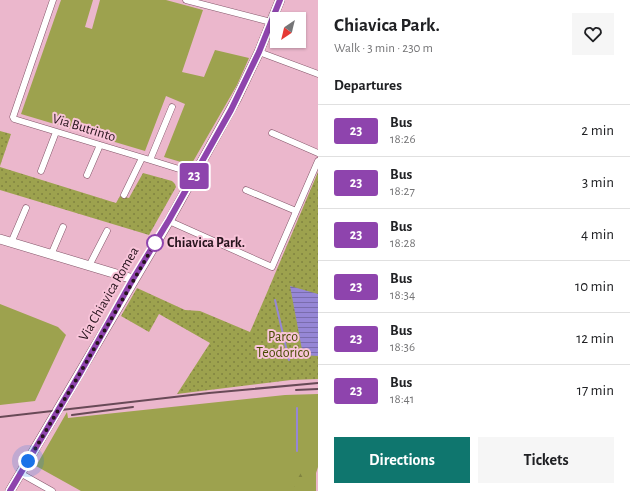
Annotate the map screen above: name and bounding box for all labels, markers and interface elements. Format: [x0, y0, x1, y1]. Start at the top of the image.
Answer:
north arrow [270, 12, 306, 48]
map controls [270, 12, 306, 48]
button: heart [572, 13, 614, 55]
text: Chiavica Park. [334, 16, 440, 35]
text: Walk · 3 min · 230 m [334, 42, 433, 55]
text: Departures [334, 78, 402, 93]
street label: Via Butrinto [51, 112, 117, 144]
text: Bus [390, 115, 412, 130]
text: 2 min [581, 123, 614, 138]
text: 23 [350, 124, 362, 138]
text: 18:26 [390, 133, 416, 146]
line badge: 23 [176, 163, 212, 189]
text: Bus [390, 167, 412, 182]
text: 23 [188, 169, 200, 183]
text: 3 min [582, 175, 614, 190]
text: 23 [350, 176, 362, 190]
text: 18:27 [390, 185, 415, 198]
text: Bus [390, 219, 412, 234]
text: 4 min [581, 227, 614, 242]
text: 23 [350, 228, 362, 242]
marker: Chiavica Park. [146, 234, 164, 252]
place label: Chiavica Park. [167, 236, 245, 250]
text: 18:28 [390, 237, 416, 250]
street label: Via Chiavica Romea [76, 244, 142, 343]
text: Bus [390, 271, 412, 286]
text: 10 min [575, 279, 614, 294]
text: 23 [350, 280, 362, 294]
text: 18:34 [390, 289, 415, 302]
text: Bus [390, 323, 412, 338]
park label: Parco Teodorico [256, 330, 310, 360]
text: 12 min [576, 331, 614, 346]
text: 23 [350, 332, 362, 346]
text: 18:36 [390, 341, 415, 354]
text: Bus [390, 375, 412, 390]
text: 17 min [577, 383, 614, 398]
text: 23 [350, 384, 362, 398]
text: 18:41 [390, 393, 414, 406]
button: Directions [334, 437, 470, 483]
button: Tickets [478, 437, 614, 483]
your location [18, 451, 38, 471]

